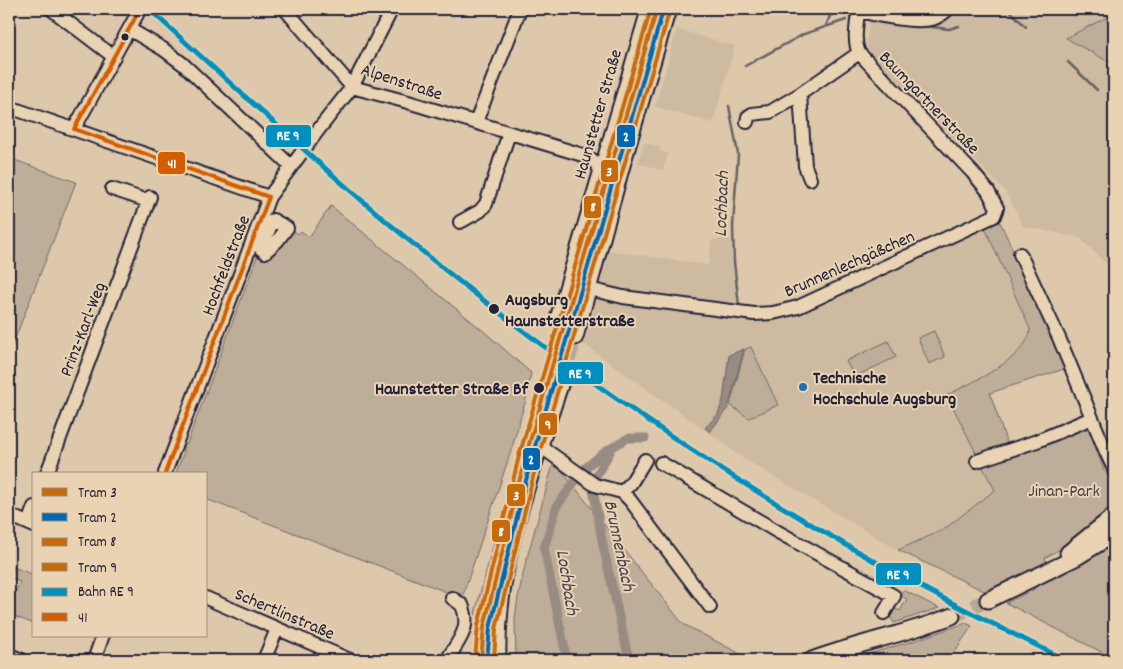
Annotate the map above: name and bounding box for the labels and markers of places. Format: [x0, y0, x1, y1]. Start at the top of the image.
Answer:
unlabelled marker [120, 32, 130, 42]
place label: Augsburg Haunstetterstraße [505, 289, 635, 335]
marker: Augsburg Haunstetterstraße [487, 302, 501, 316]
place label: Technische Hochschule Augsburg [813, 367, 956, 413]
place label: Haunstetter Straße Bf [375, 378, 530, 403]
marker: Haunstetter Straße Bf [532, 381, 546, 395]
marker: Technische Hochschule Augsburg [797, 381, 809, 393]

